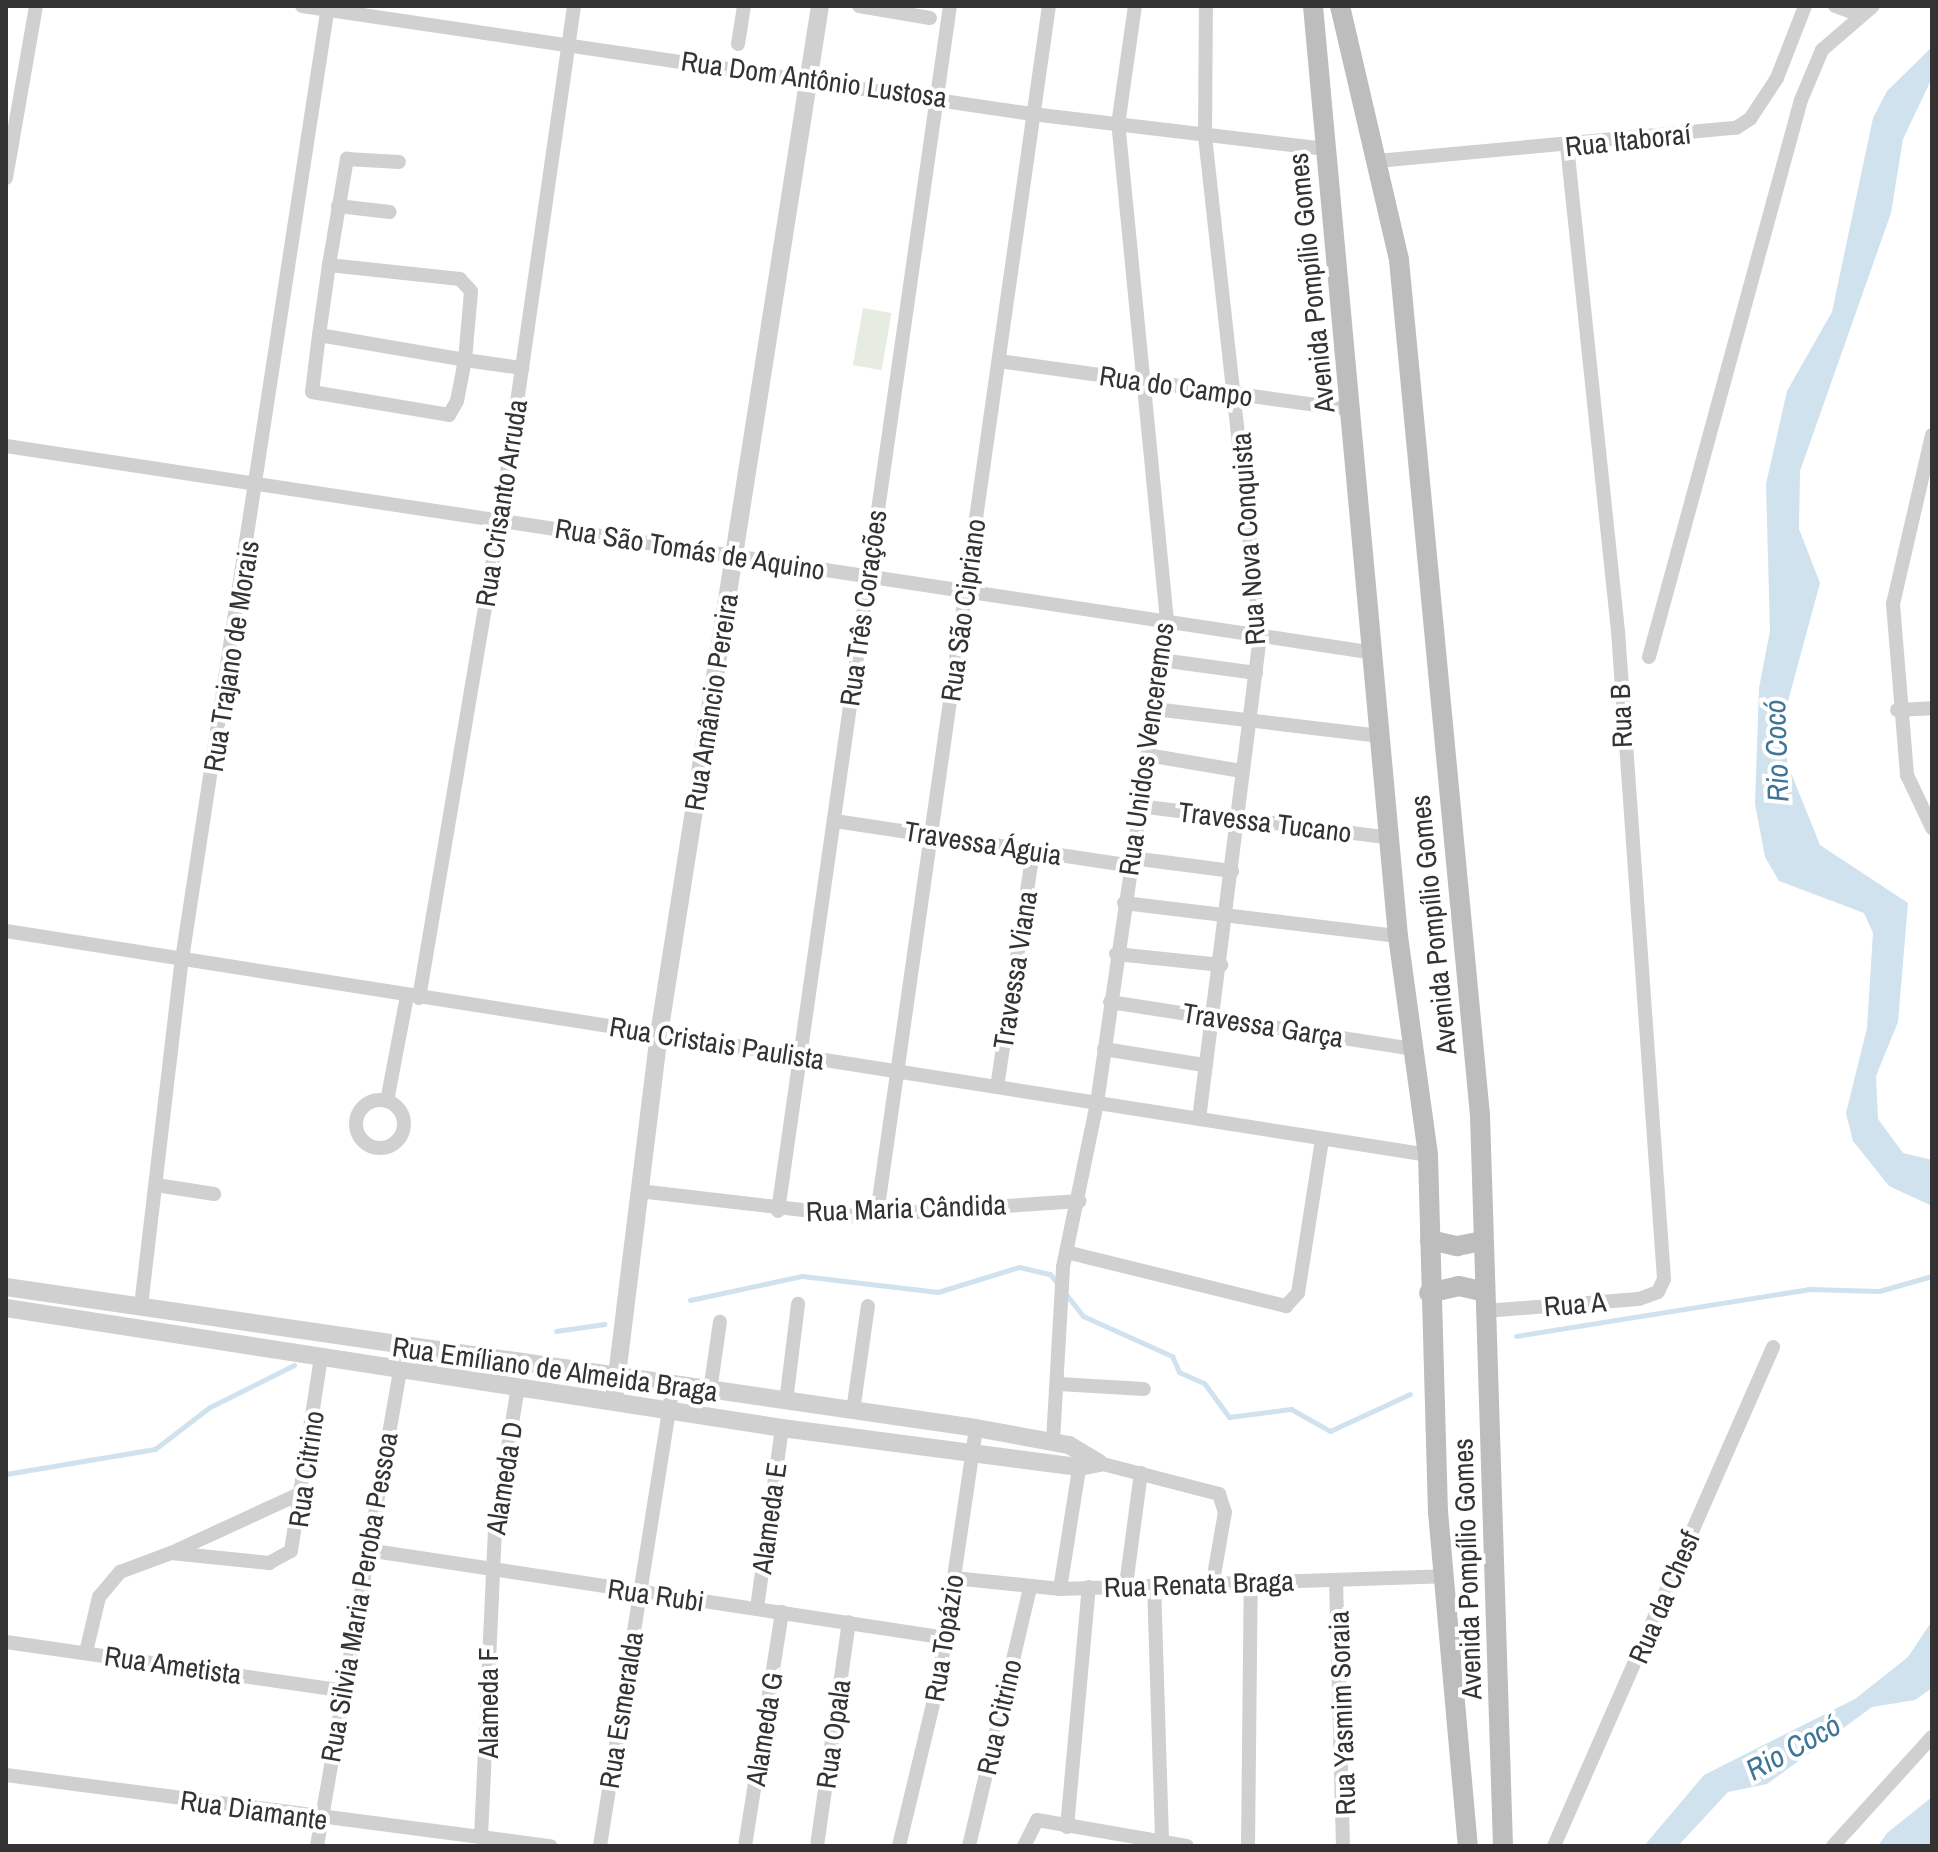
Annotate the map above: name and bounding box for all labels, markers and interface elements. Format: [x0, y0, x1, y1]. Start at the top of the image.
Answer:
street label: Rua Dom Antônio Lustosa [678, 44, 950, 114]
street label: Rua Itaboraí [1563, 117, 1693, 163]
street label: Avenida Pompílio Gomes [1281, 151, 1341, 415]
street label: Rua do Campo [1097, 359, 1255, 413]
street label: Rua Crisanto Arruda [468, 396, 534, 610]
street label: Rua Nova Conquista [1224, 432, 1272, 646]
street label: Rua Três Corações [833, 508, 893, 708]
street label: Rua São Tomás de Aquino [552, 511, 828, 587]
street label: Rua São Cipriano [934, 517, 992, 703]
street label: Rua Trajano de Morais [196, 538, 266, 774]
street label: Rua Amâncio Pereira [677, 590, 745, 814]
street label: Rua Unidos Venceremos [1112, 620, 1180, 878]
street label: Rua B [1603, 684, 1639, 748]
water label: Rio Cocó [1756, 699, 1796, 803]
street label: Avenida Pompílio Gomes [1403, 793, 1463, 1057]
street label: Travessa Tucano [1176, 795, 1354, 849]
street label: Travessa Águia [901, 814, 1065, 872]
street label: Travessa Viana [986, 889, 1044, 1051]
street label: Travessa Garça [1180, 996, 1346, 1054]
street label: Rua Cristais Paulista [607, 1009, 827, 1077]
street label: Rua Maria Cândida [805, 1188, 1007, 1228]
street label: Rua A [1542, 1284, 1608, 1324]
street label: Rua Emíliano de Almeida Braga [390, 1329, 720, 1409]
street label: Rua Citrino [281, 1409, 331, 1529]
street label: Alameda D [479, 1419, 529, 1537]
street label: Rua Silvia Maria Peroba Pessoa [313, 1429, 405, 1765]
street label: Avenida Pompílio Gomes [1446, 1438, 1488, 1700]
street label: Alameda E [745, 1460, 793, 1576]
street label: Rua da Chesf [1621, 1526, 1707, 1668]
street label: Rua Renata Braga [1103, 1564, 1295, 1604]
street label: Rua Rubi [606, 1572, 706, 1618]
street label: Rua Topázio [917, 1572, 971, 1704]
street label: Rua Yasmim Soraia [1322, 1610, 1362, 1816]
street label: Rua Esmeralda [592, 1629, 650, 1791]
street label: Rua Ametista [102, 1639, 244, 1691]
street label: Alameda F [471, 1647, 505, 1759]
street label: Rua Citrino [969, 1656, 1029, 1778]
street label: Alameda G [738, 1670, 790, 1788]
street label: Rua Opala [809, 1677, 857, 1791]
water label: Rio Cocó [1739, 1706, 1847, 1788]
street label: Rua Diamante [178, 1783, 330, 1837]

